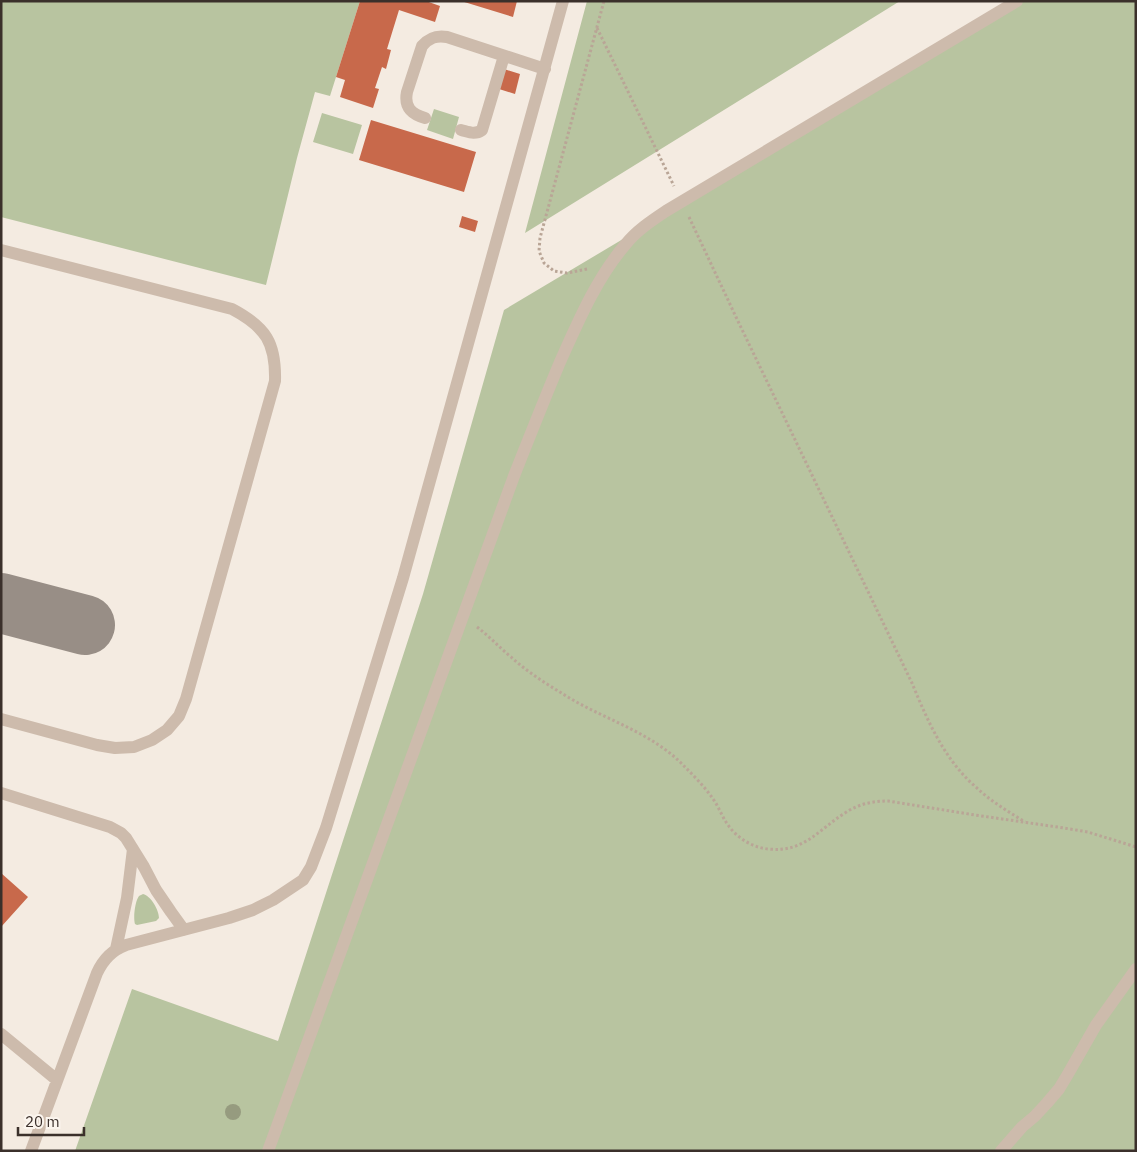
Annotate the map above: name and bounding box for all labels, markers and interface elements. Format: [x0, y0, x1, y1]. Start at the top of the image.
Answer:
scale bar [18, 1104, 84, 1136]
text: 20 m [25, 1112, 60, 1131]

